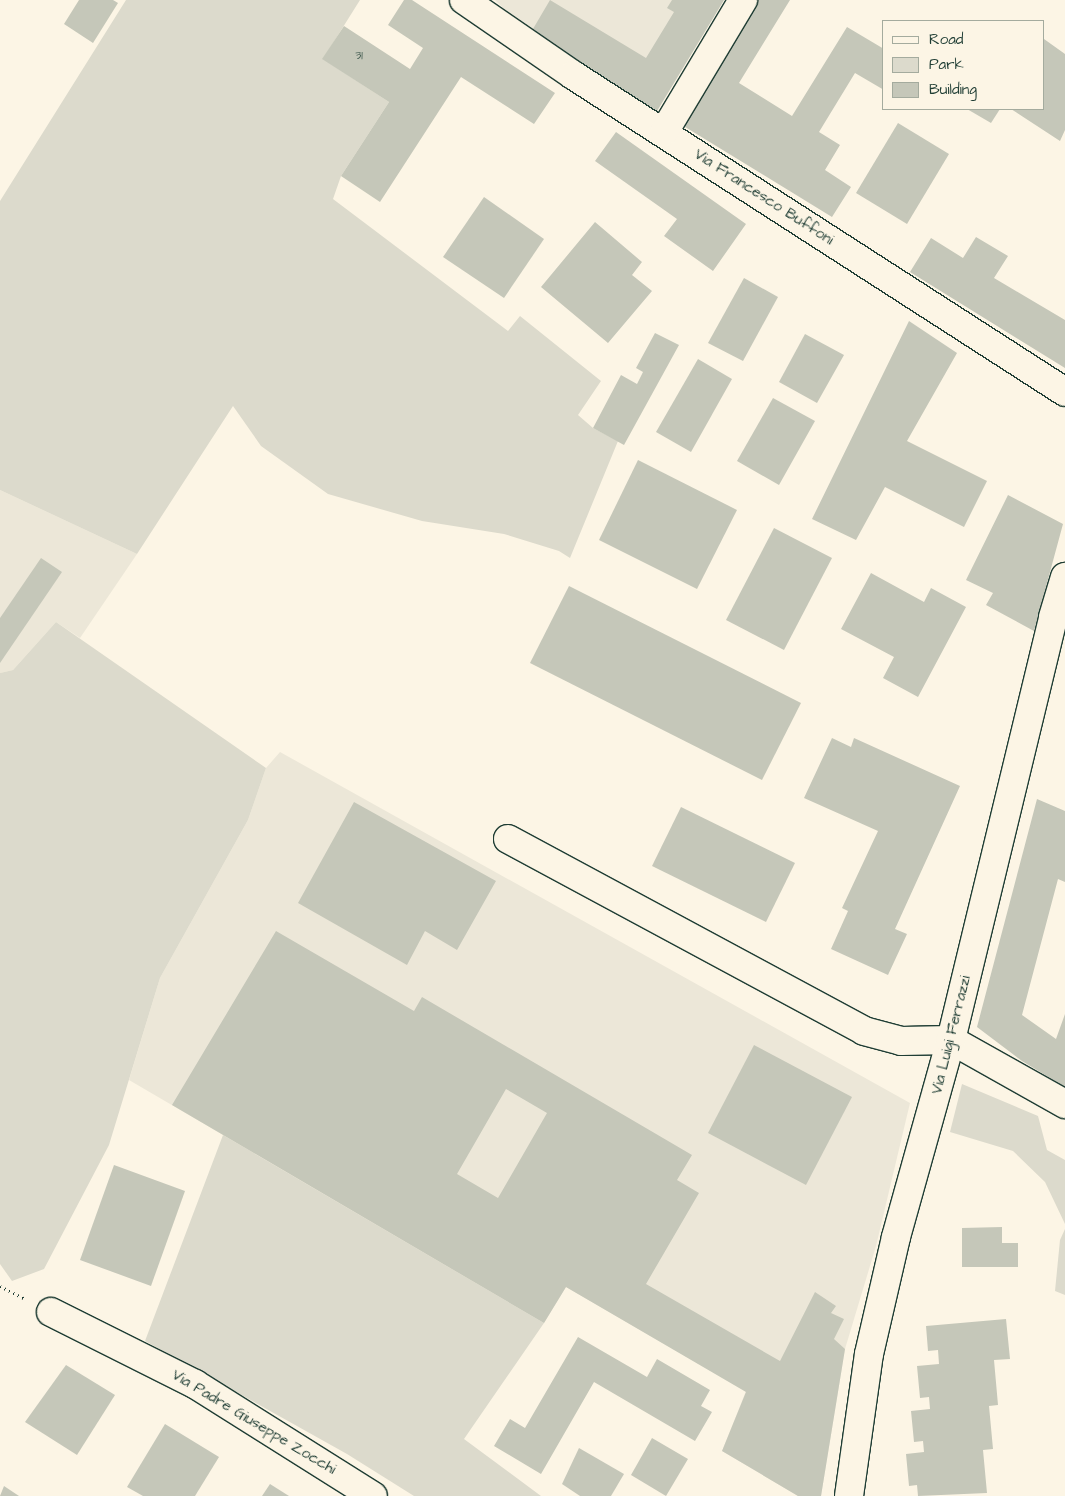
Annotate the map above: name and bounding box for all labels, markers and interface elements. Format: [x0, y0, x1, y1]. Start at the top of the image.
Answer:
legend [882, 20, 1045, 110]
text: Road [929, 29, 963, 50]
house number: 31 [355, 49, 363, 63]
text: Park [929, 54, 964, 75]
text: Building [929, 79, 977, 100]
street label: Via Francesco Buffoni [691, 145, 837, 249]
street label: Via Luigi Ferrazzi [928, 974, 974, 1096]
street label: Via Padre Giuseppe Zocchi [169, 1366, 339, 1478]

